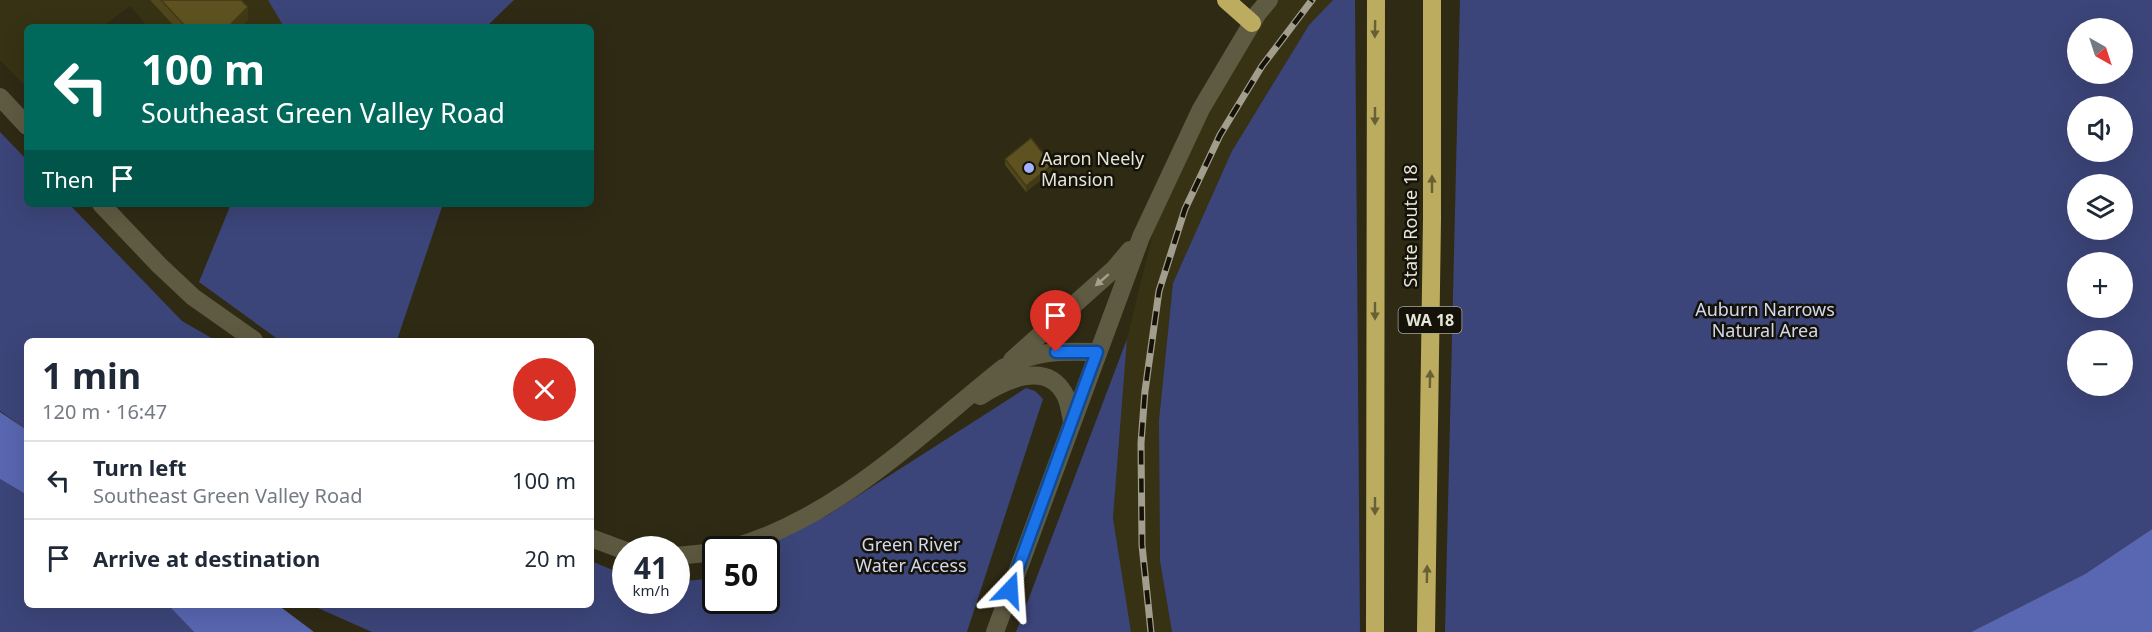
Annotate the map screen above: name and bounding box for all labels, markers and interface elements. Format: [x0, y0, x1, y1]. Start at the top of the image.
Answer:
north arrow [2067, 18, 2133, 84]
map controls [2067, 18, 2133, 396]
one-way arrow [1370, 19, 1380, 38]
text: 100 m [141, 40, 265, 97]
icon: left [42, 48, 120, 126]
text: Southeast Green Valley Road [141, 94, 505, 131]
button: sound [2067, 96, 2133, 162]
one-way arrow [1370, 107, 1380, 126]
place label: Aaron Neely Mansion [1041, 146, 1145, 191]
marker: Aaron Neely Mansion [1022, 161, 1036, 175]
icon: arrive [106, 162, 139, 195]
text: Then [42, 164, 94, 194]
street label: State Route 18 [1398, 165, 1422, 287]
one-way arrow [1427, 174, 1437, 193]
button: layers [2067, 174, 2133, 240]
button: + [2067, 252, 2133, 318]
one-way arrow [1094, 273, 1109, 287]
pin [1030, 290, 1081, 352]
park label: Auburn Narrows Natural Area [1695, 297, 1835, 342]
icon: arrive [1039, 299, 1072, 332]
one-way arrow [1370, 302, 1380, 321]
road number: WA 18 [1398, 307, 1462, 333]
button: − [2067, 330, 2133, 396]
text: 1 min [42, 351, 141, 400]
button: close [513, 358, 576, 421]
one-way arrow [1425, 369, 1434, 388]
text: 120 m · 16:47 [42, 398, 167, 425]
text: Turn left [93, 452, 187, 482]
icon: left [42, 464, 75, 497]
text: 100 m [512, 465, 576, 495]
text: Southeast Green Valley Road [93, 482, 363, 509]
one-way arrow [1370, 497, 1380, 516]
park label: Green River Water Access [855, 532, 967, 577]
speed limit sign: 50 [702, 536, 780, 614]
icon: arrive [42, 542, 75, 575]
text: Arrive at destination [93, 543, 320, 573]
text: 20 m [525, 543, 576, 573]
text: 41 [634, 547, 668, 588]
position arrow [978, 558, 1042, 622]
one-way arrow [1422, 564, 1432, 583]
text: km/h [633, 580, 669, 600]

